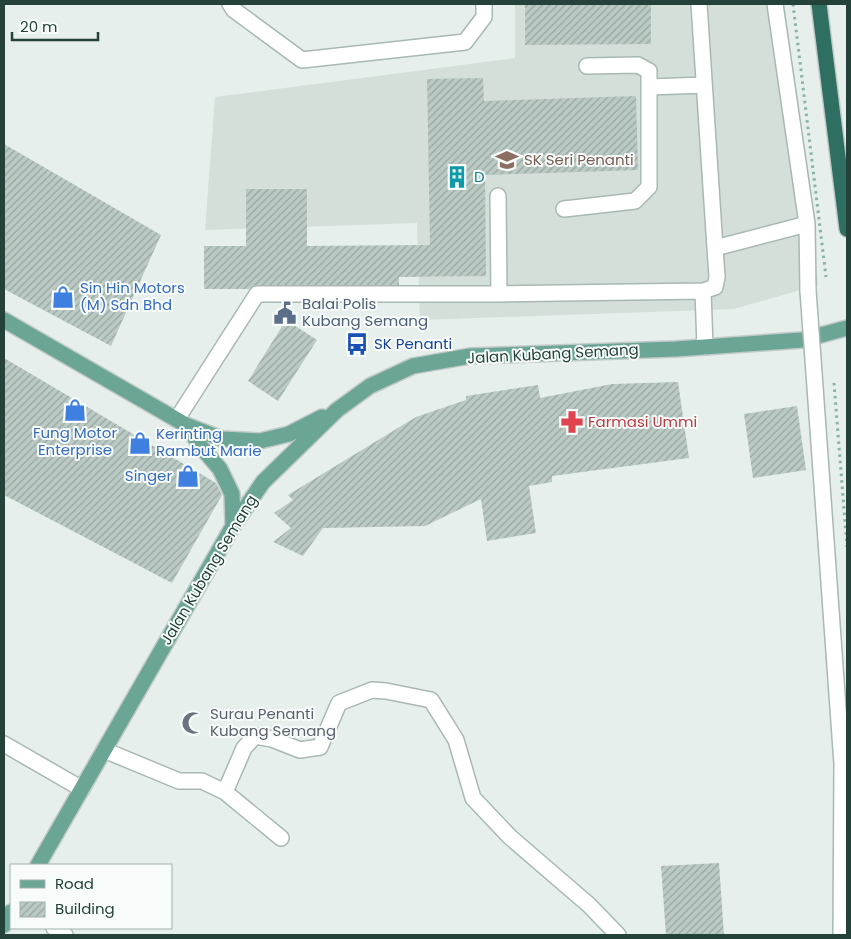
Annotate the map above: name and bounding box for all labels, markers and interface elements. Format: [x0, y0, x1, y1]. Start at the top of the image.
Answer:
scale bar [12, 10, 99, 42]
text: 20 m [20, 16, 58, 37]
school or university icon: SK Seri Penanti [494, 147, 520, 173]
place label: SK Seri Penanti [524, 149, 634, 170]
building icon: D [444, 164, 470, 190]
place label: D [474, 166, 485, 187]
place label: Sin Hin Motors (M) Sdn Bhd [80, 277, 185, 315]
shop icon: Sin Hin Motors (M) Sdn Bhd [50, 284, 76, 310]
place label: Balai Polis Kubang Semang [302, 293, 428, 331]
public building icon: Balai Polis Kubang Semang [272, 300, 298, 326]
bus stop icon: SK Penanti [344, 331, 370, 357]
place label: SK Penanti [374, 333, 452, 354]
street label: Jalan Kubang Semang [467, 339, 639, 368]
shop icon: Fung Motor Enterprise [62, 397, 88, 423]
pharmacy icon: Farmasi Ummi [559, 409, 585, 435]
place label: Farmasi Ummi [588, 411, 697, 432]
place label: Fung Motor Enterprise [33, 422, 117, 460]
place label: Kerinting Rambut Marie [156, 423, 262, 461]
shop icon: Kerinting Rambut Marie [127, 430, 153, 456]
shop icon: Singer [175, 463, 201, 489]
place label: Singer [125, 465, 172, 486]
street label: Jalan Kubang Semang [155, 491, 262, 649]
place label: Surau Penanti Kubang Semang [210, 703, 336, 741]
mosque icon: Surau Penanti Kubang Semang [180, 710, 206, 736]
legend [10, 864, 172, 929]
text: Road [55, 873, 94, 894]
text: Building [55, 898, 115, 919]

